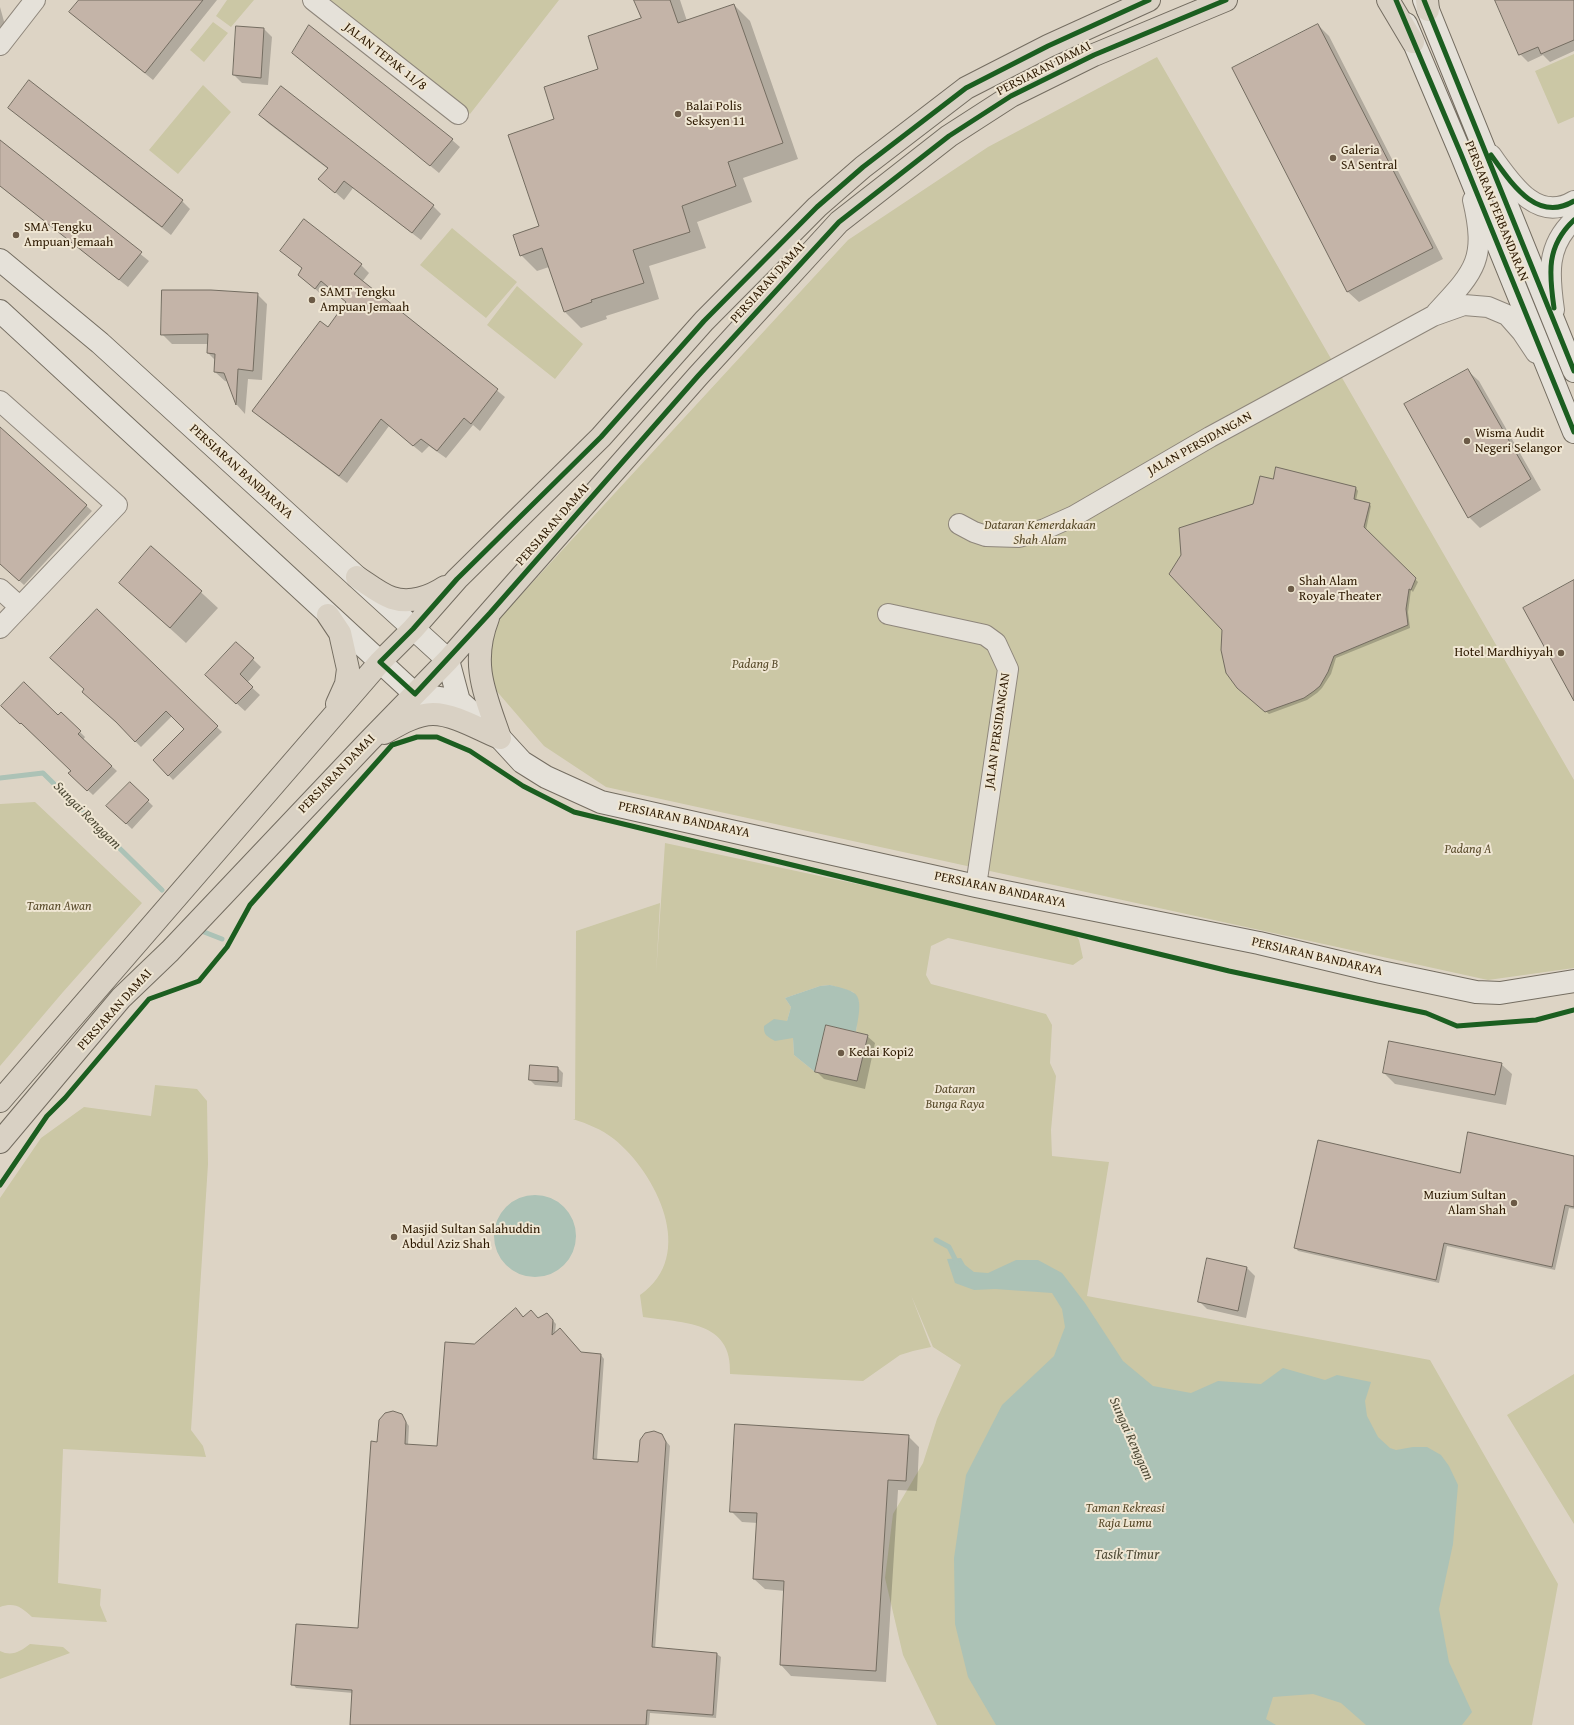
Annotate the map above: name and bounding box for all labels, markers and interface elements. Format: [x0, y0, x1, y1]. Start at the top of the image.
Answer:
street label: JALAN TEPAK 11/8 [340, 20, 430, 94]
street label: PERSIARAN DAMAI [994, 38, 1094, 100]
place label: Balai Polis Seksyen 11 [686, 99, 745, 130]
marker: Balai Polis Seksyen 11 [673, 109, 683, 119]
street label: PERSIARAN PERBANDARAN [1461, 139, 1531, 283]
place label: Galeria SA Sentral [1341, 143, 1397, 174]
marker: Galeria SA Sentral [1328, 153, 1338, 163]
place label: SMA Tengku Ampuan Jemaah [24, 220, 113, 251]
marker: SMA Tengku Ampuan Jemaah [11, 230, 21, 240]
street label: PERSIARAN DAMAI [727, 239, 809, 327]
place label: SAMT Tengku Ampuan Jemaah [320, 285, 409, 316]
marker: SAMT Tengku Ampuan Jemaah [307, 295, 317, 305]
street label: JALAN PERSIDANGAN [1145, 409, 1255, 479]
street label: PERSIARAN BANDARAYA [186, 421, 296, 523]
place label: Wisma Audit Negeri Selangor [1475, 426, 1562, 457]
marker: Wisma Audit Negeri Selangor [1462, 436, 1472, 446]
street label: PERSIARAN DAMAI [513, 481, 593, 569]
park label: Dataran Kemerdakaan Shah Alam [984, 518, 1096, 549]
place label: Shah Alam Royale Theater [1299, 574, 1381, 605]
marker: Shah Alam Royale Theater [1286, 584, 1296, 594]
place label: Hotel Mardhiyyah [1454, 645, 1553, 661]
marker: Hotel Mardhiyyah [1556, 648, 1566, 658]
park label: Padang B [732, 657, 778, 673]
street label: JALAN PERSIDANGAN [982, 672, 1014, 790]
street label: PERSIARAN DAMAI [295, 731, 379, 817]
water label: Sungai Renggam [49, 778, 125, 854]
street label: PERSIARAN BANDARAYA [617, 798, 751, 842]
park label: Padang A [1444, 842, 1492, 858]
street label: PERSIARAN BANDARAYA [933, 868, 1067, 912]
park label: Taman Awan [27, 899, 91, 915]
street label: PERSIARAN BANDARAYA [1250, 934, 1384, 980]
street label: PERSIARAN DAMAI [74, 966, 156, 1054]
place label: Kedai Kopi2 [849, 1045, 914, 1061]
marker: Kedai Kopi2 [836, 1048, 846, 1058]
park label: Dataran Bunga Raya [925, 1082, 985, 1113]
place label: Muzium Sultan Alam Shah [1423, 1188, 1506, 1219]
marker: Muzium Sultan Alam Shah [1509, 1198, 1519, 1208]
place label: Masjid Sultan Salahuddin Abdul Aziz Shah [402, 1222, 540, 1253]
marker: Masjid Sultan Salahuddin Abdul Aziz Shah [389, 1232, 399, 1242]
water label: Sungai Renggam [1105, 1395, 1157, 1483]
park label: Taman Rekreasi Raja Lumu [1085, 1501, 1165, 1532]
water label: Tasik Timur [1095, 1547, 1159, 1563]

